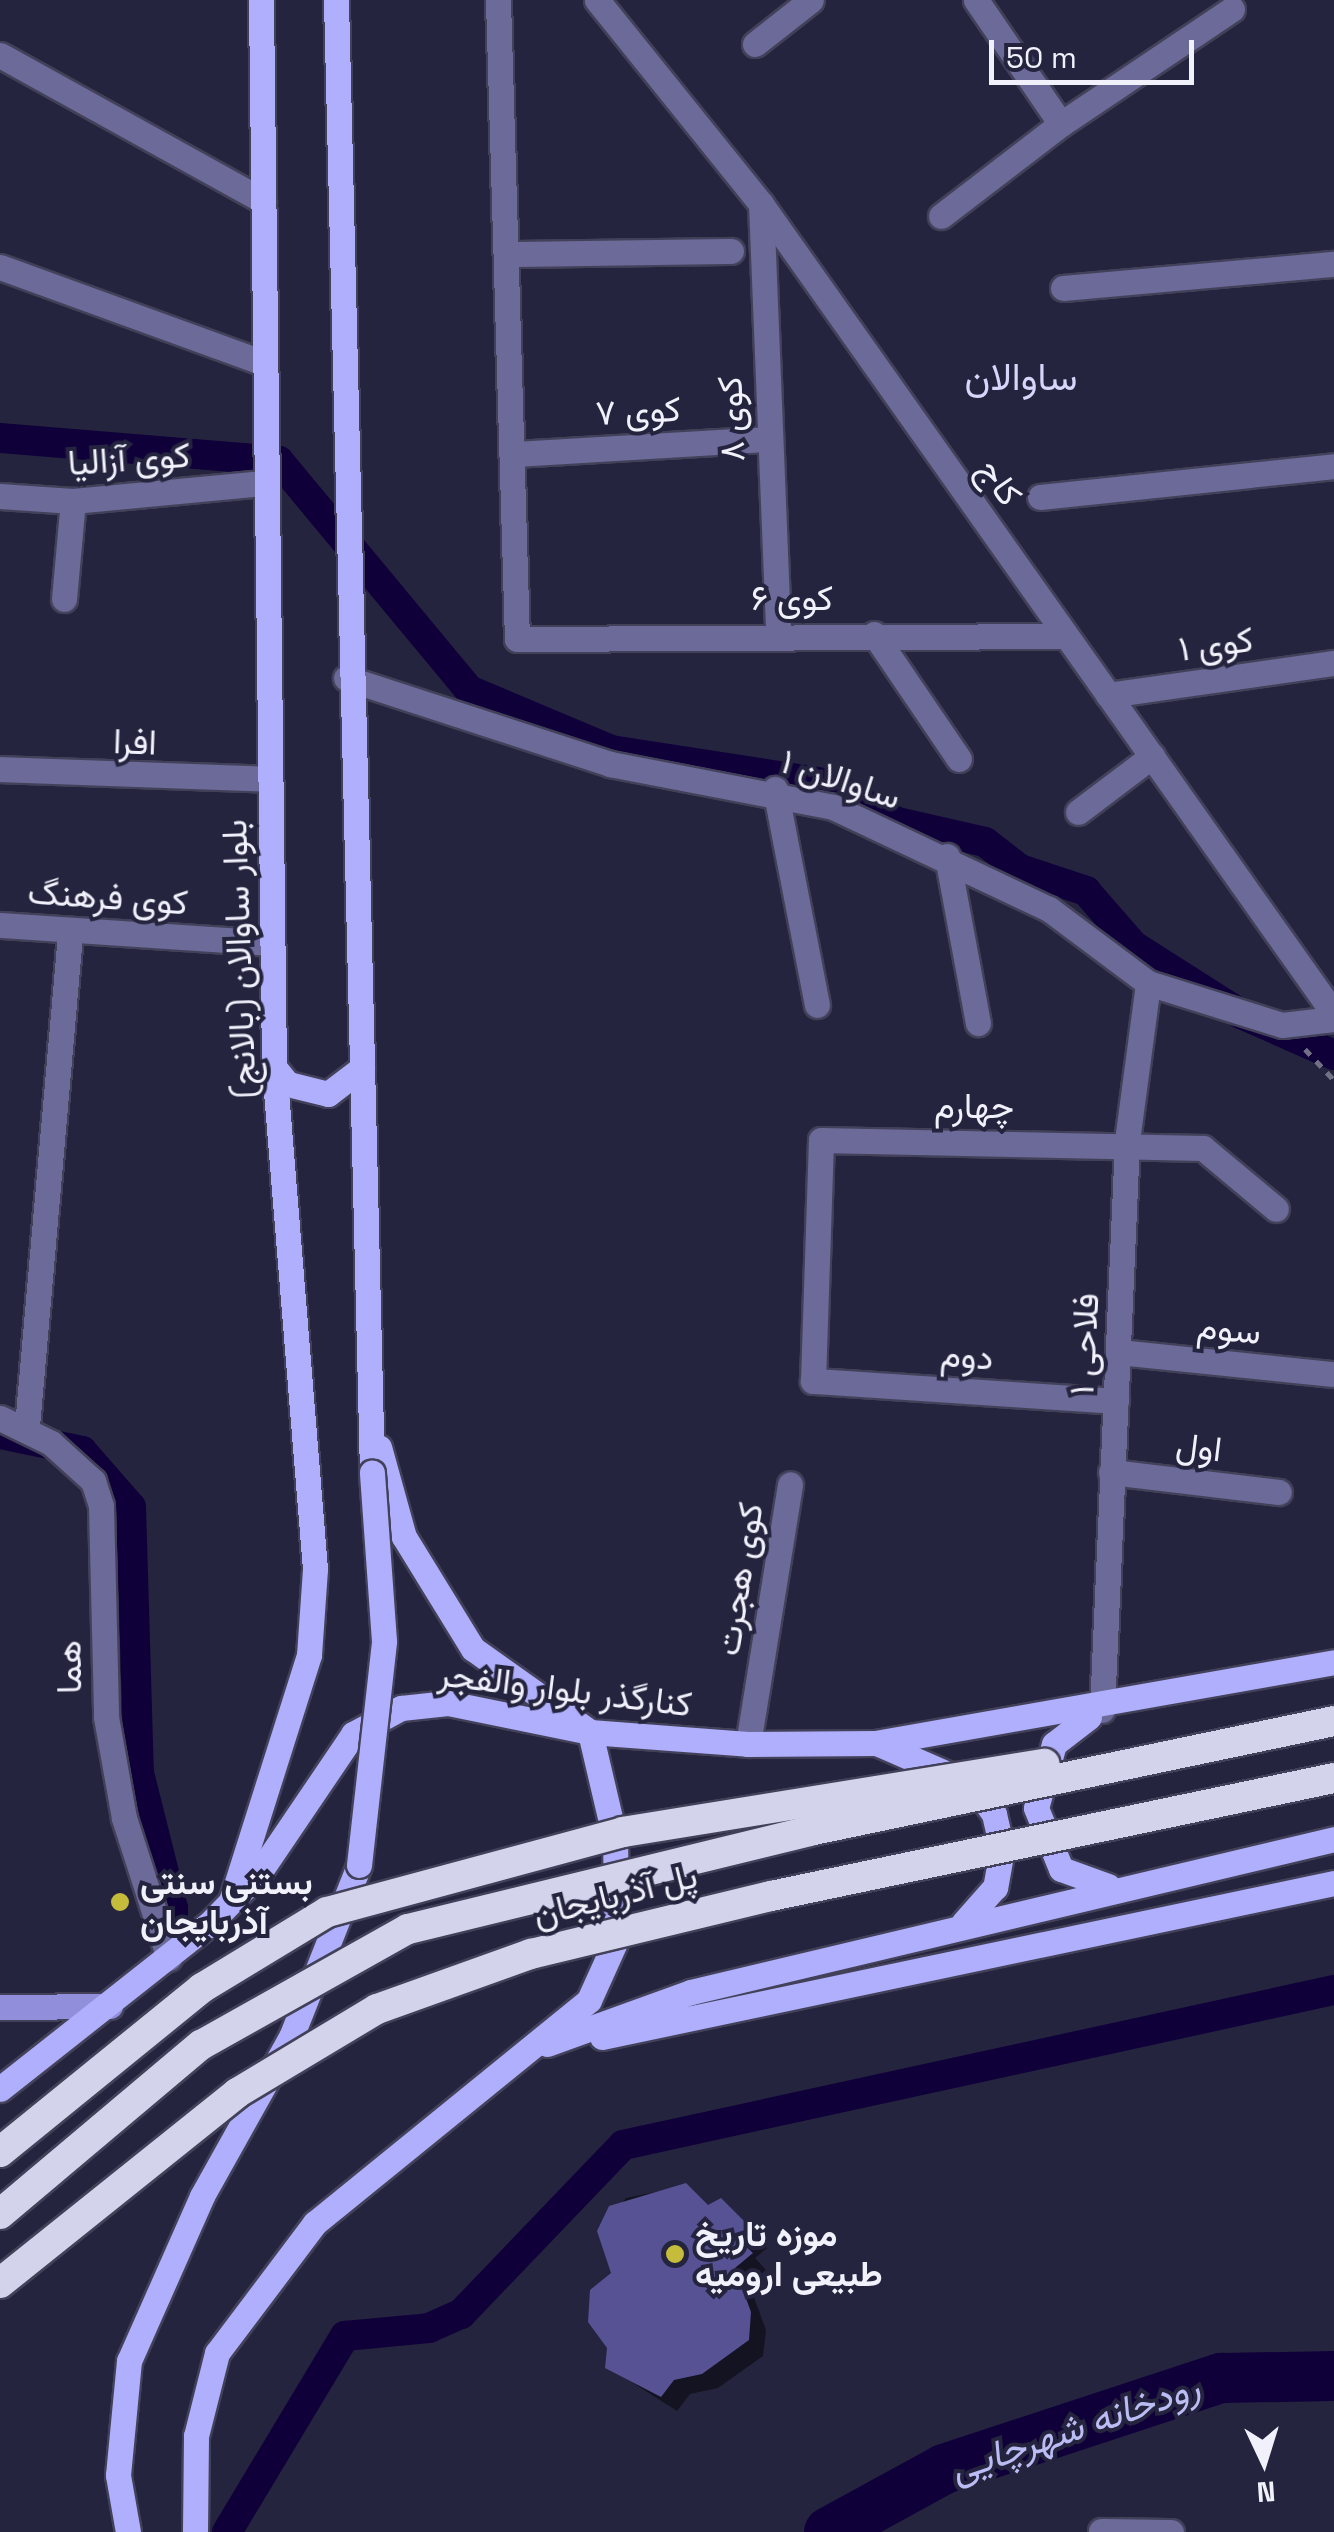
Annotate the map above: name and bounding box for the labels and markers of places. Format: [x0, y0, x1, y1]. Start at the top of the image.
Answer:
place label: بستنی سنتی آذربایجان [140, 1861, 313, 1943]
marker: بستنی سنتی آذربایجان [109, 1891, 131, 1913]
place label: موزه تاریخ طبیعی ارومیه [695, 2213, 883, 2295]
marker: موزه تاریخ طبیعی ارومیه [664, 2243, 686, 2265]

